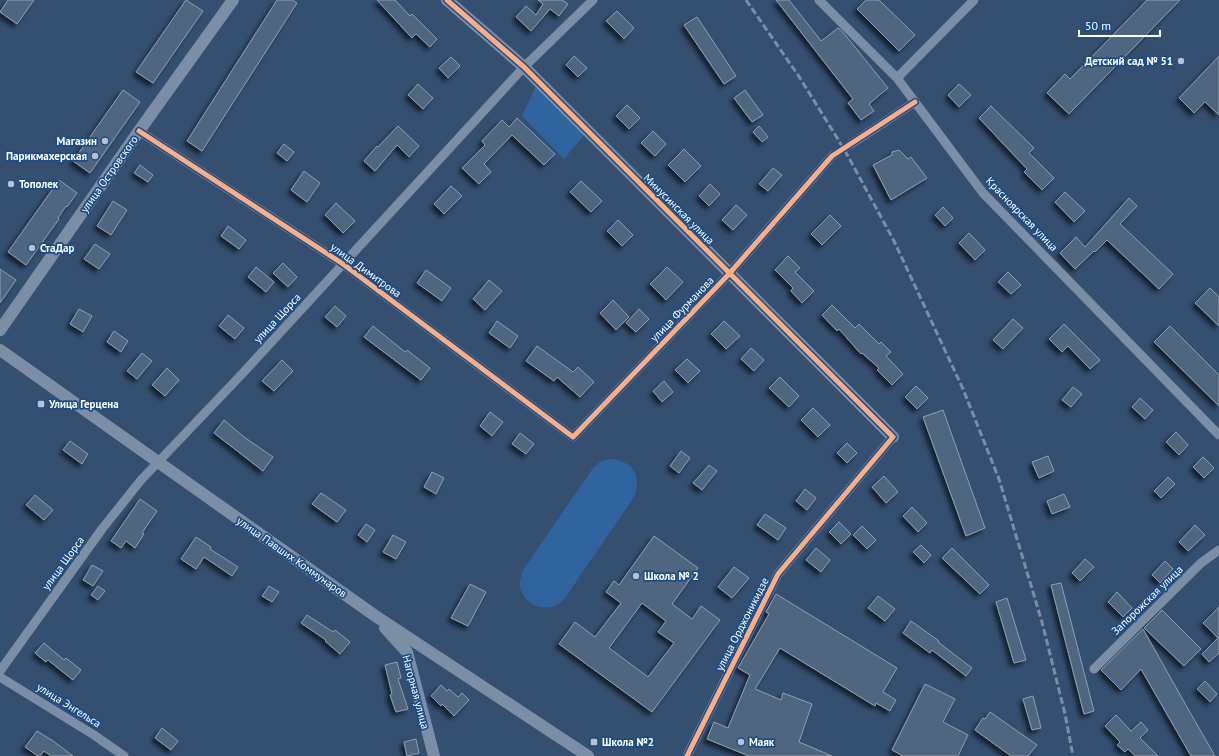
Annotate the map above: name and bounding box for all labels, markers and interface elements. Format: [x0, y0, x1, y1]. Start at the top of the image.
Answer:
scale bar [1079, 12, 1160, 38]
text: 50 m [1085, 18, 1111, 33]
place label: Детский сад № 51 [1085, 54, 1173, 68]
marker: Детский сад № 51 [1176, 56, 1186, 66]
street label: улица Островского [77, 133, 141, 215]
place label: Магазин [56, 134, 97, 148]
marker: Магазин [100, 136, 110, 146]
place label: Парикмахерская [6, 149, 87, 163]
marker: Парикмахерская [90, 151, 100, 161]
street label: Минусинская улица [641, 171, 717, 247]
street label: Красноярская улица [983, 174, 1061, 254]
place label: Тополек [19, 177, 59, 191]
marker: Тополек [6, 179, 16, 189]
street label: улица Димитрова [328, 240, 404, 300]
place label: СтаДар [40, 241, 74, 255]
marker: СтаДар [27, 243, 37, 253]
street label: улица Фурманова [647, 273, 717, 345]
street label: улица Щорса [250, 290, 304, 346]
place label: Улица Герцена [48, 397, 119, 411]
marker: Улица Герцена [36, 399, 46, 409]
street label: улица Павших Коммунаров [234, 514, 350, 600]
street label: улица Щорса [39, 533, 87, 593]
street label: Запорожская улица [1108, 562, 1186, 638]
place label: Школа № 2 [644, 569, 699, 583]
marker: Школа № 2 [631, 571, 641, 581]
street label: улица Орджоникидзе [712, 575, 772, 673]
street label: Нагорная улица [399, 653, 433, 731]
street label: улица Энгельса [34, 680, 104, 730]
place label: Школа №2 [602, 735, 654, 749]
place label: Маяк [749, 735, 775, 749]
marker: Школа №2 [589, 737, 599, 747]
marker: Маяк [736, 737, 746, 747]

